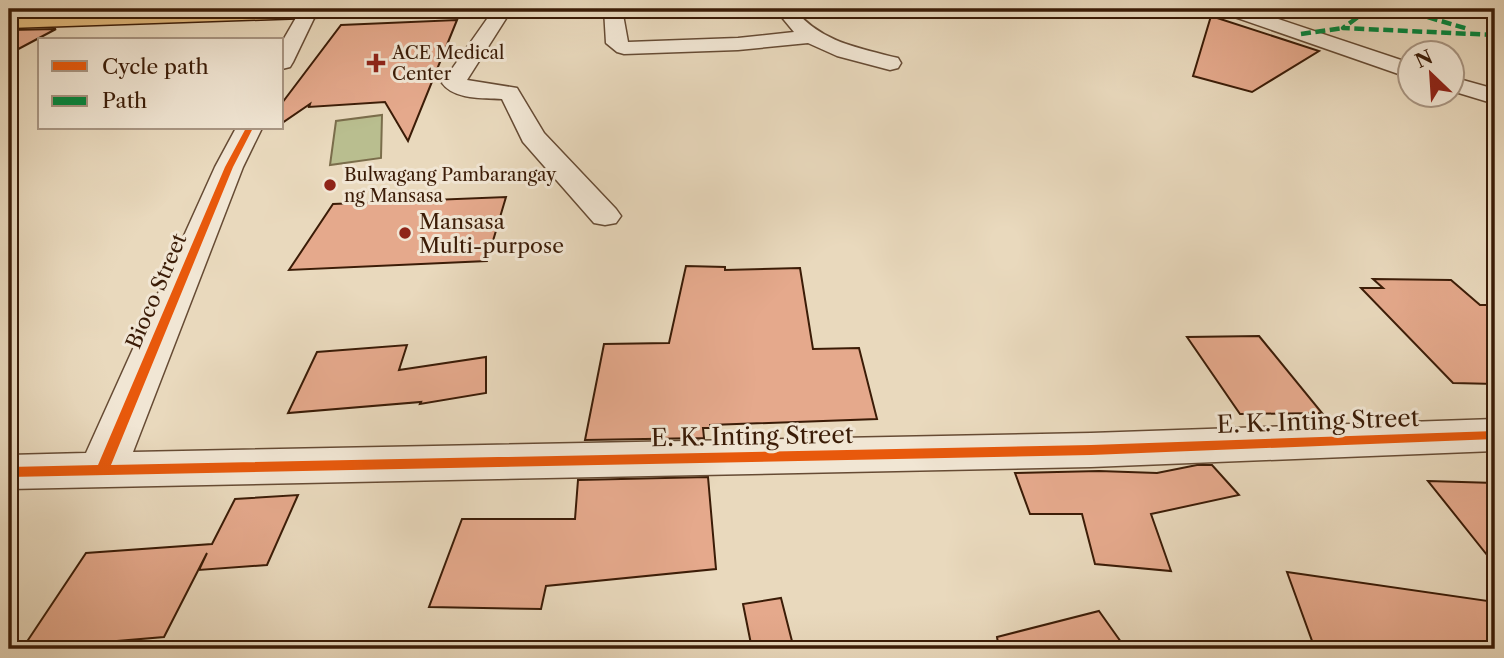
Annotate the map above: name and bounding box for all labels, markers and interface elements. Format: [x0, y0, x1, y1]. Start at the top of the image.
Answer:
legend [38, 38, 284, 130]
north arrow [1396, 38, 1466, 108]
place label: ACE Medical Center [391, 42, 504, 85]
text: N [1412, 45, 1436, 73]
marker: ACE Medical Center [366, 53, 386, 73]
text: Cycle path [102, 54, 209, 79]
text: Path [102, 88, 147, 113]
place label: Bulwagang Pambarangay ng Mansasa [344, 164, 557, 207]
marker: Bulwagang Pambarangay ng Mansasa [322, 177, 338, 193]
place label: Mansasa Multi-purpose [419, 209, 564, 258]
marker: Mansasa Multi-purpose [397, 225, 413, 241]
street label: Bioco Street [120, 229, 192, 352]
street label: E. K. Inting Street [1216, 403, 1420, 439]
street label: E. K. Inting Street [651, 420, 854, 452]

